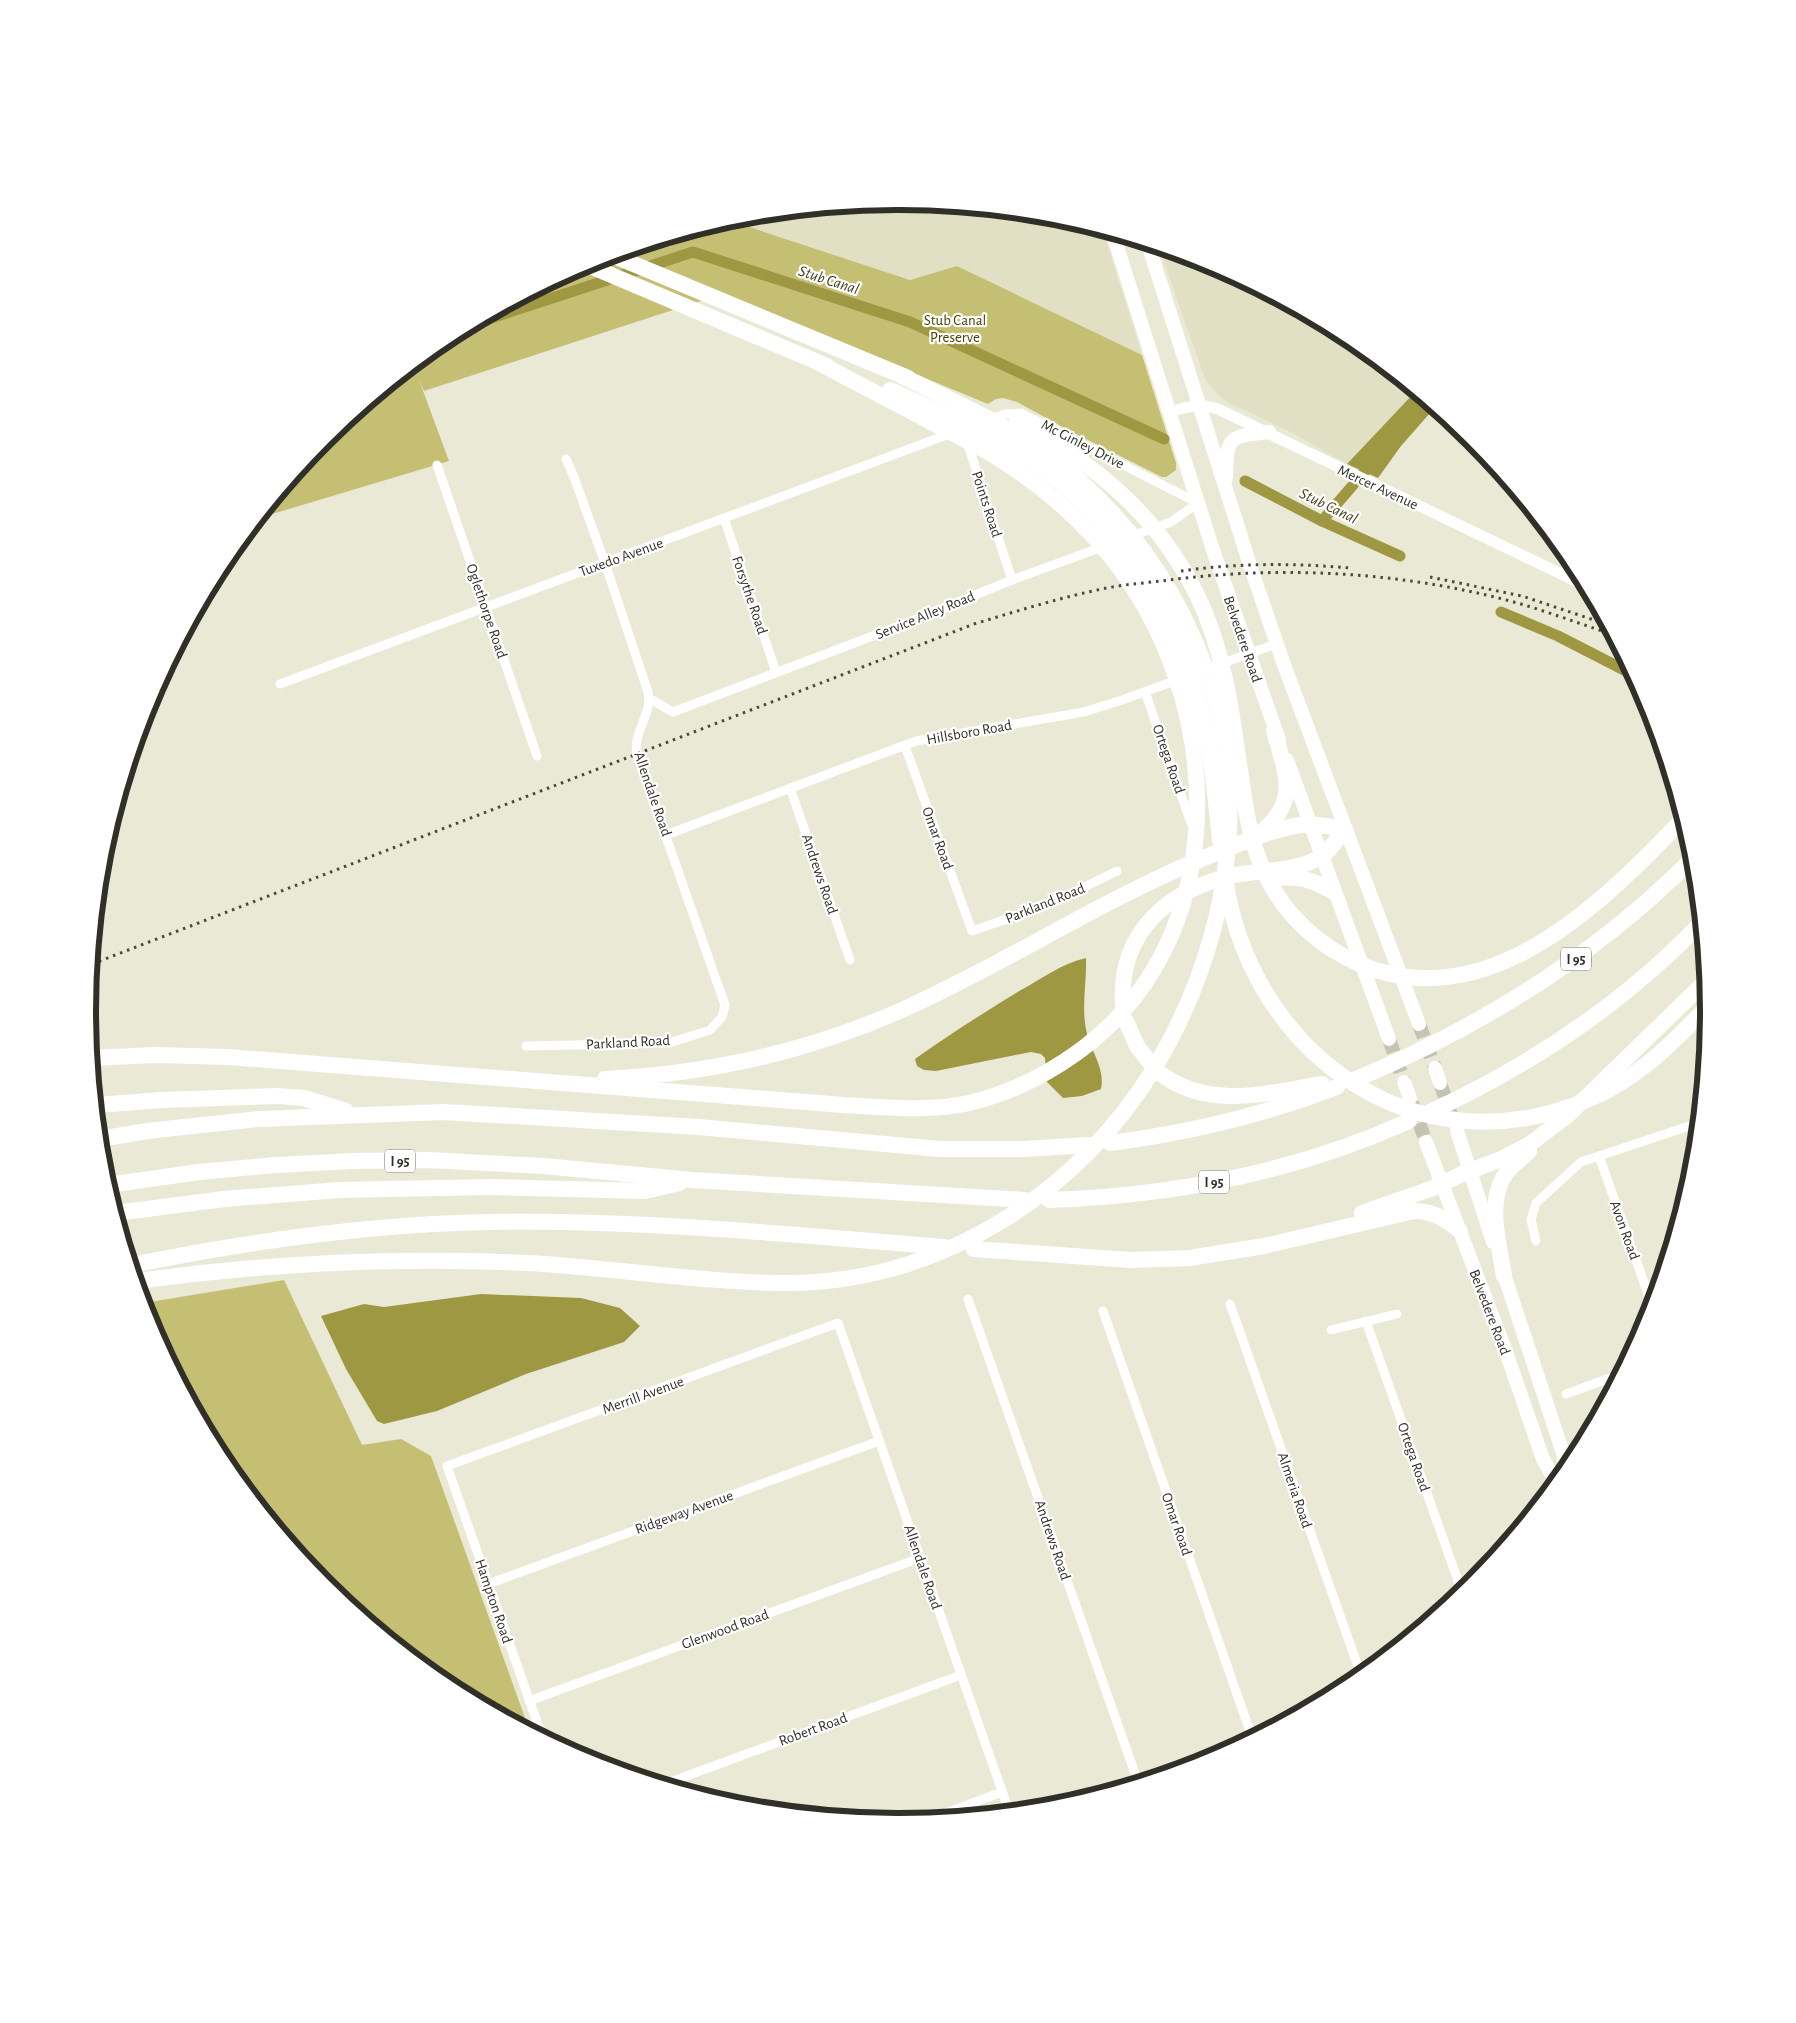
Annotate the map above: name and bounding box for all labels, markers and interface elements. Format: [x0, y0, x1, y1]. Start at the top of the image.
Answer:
water label: Stub Canal [796, 263, 861, 297]
park label: Stub Canal Preserve [924, 313, 986, 345]
street label: Mc Ginley Drive [1039, 417, 1127, 472]
street label: Mercer Avenue [1335, 462, 1420, 513]
street label: Points Road [969, 469, 1004, 539]
water label: Stub Canal [1297, 485, 1360, 527]
street label: Tuxedo Avenue [577, 535, 665, 580]
street label: Forsythe Road [729, 554, 770, 636]
street label: Oglethorpe Road [463, 562, 510, 661]
street label: Service Alley Road [873, 589, 977, 642]
street label: Belvedere Road [1221, 594, 1264, 685]
street label: Hillsboro Road [925, 718, 1013, 747]
street label: Ortega Road [1150, 723, 1187, 796]
street label: Allendale Road [631, 750, 674, 839]
street label: Omar Road [919, 805, 956, 872]
street label: Andrews Road [799, 832, 840, 916]
street label: Parkland Road [1003, 881, 1087, 926]
road number: I 95 [1561, 948, 1591, 971]
street label: Parkland Road [586, 1033, 671, 1052]
road number: I 95 [385, 1150, 415, 1172]
road number: I 95 [1199, 1170, 1229, 1194]
street label: Avon Road [1607, 1199, 1642, 1262]
street label: Belvedere Road [1466, 1267, 1513, 1357]
street label: Merrill Avenue [600, 1374, 686, 1417]
street label: Ortega Road [1395, 1421, 1432, 1494]
street label: Almeria Road [1275, 1450, 1315, 1530]
street label: Ridgeway Avenue [633, 1488, 735, 1537]
street label: Omar Road [1159, 1491, 1194, 1558]
street label: Andrews Road [1032, 1498, 1073, 1582]
street label: Allendale Road [901, 1523, 944, 1612]
street label: Hampton Road [472, 1557, 515, 1646]
street label: Glenwood Road [680, 1607, 771, 1652]
street label: Robert Road [777, 1710, 850, 1749]

